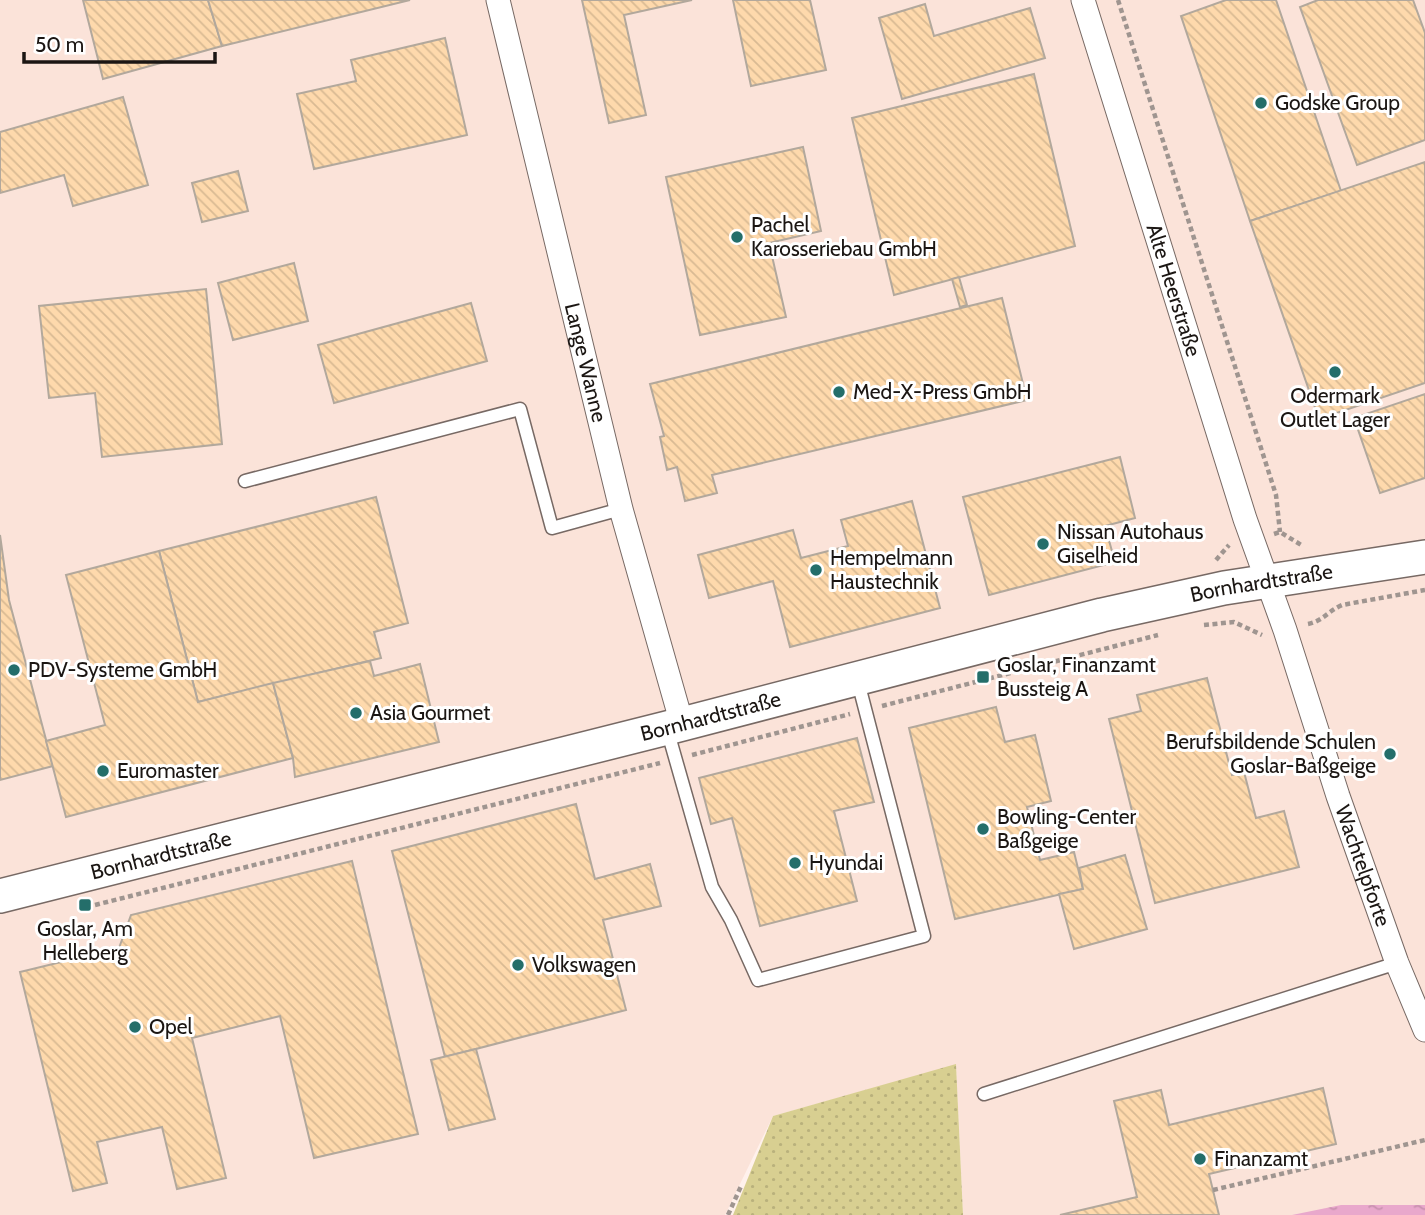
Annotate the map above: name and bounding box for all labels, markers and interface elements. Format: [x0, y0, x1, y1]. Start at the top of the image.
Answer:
scale bar [24, 21, 215, 65]
text: 50 m [35, 32, 84, 57]
place label: Godske Group [1275, 90, 1400, 115]
marker: Godske Group [1253, 95, 1269, 111]
place label: Pachel Karosseriebau GmbH [751, 212, 937, 261]
street label: Alte Heerstraße [1142, 220, 1207, 360]
marker: Pachel Karosseriebau GmbH [729, 229, 745, 245]
street label: Lange Wanne [560, 300, 613, 425]
marker: Odermark Outlet Lager [1327, 364, 1343, 380]
place label: Med-X-Press GmbH [853, 379, 1031, 404]
place label: Odermark Outlet Lager [1280, 383, 1390, 432]
marker: Med-X-Press GmbH [831, 384, 847, 400]
place label: Nissan Autohaus Giselheid [1057, 519, 1204, 568]
marker: Nissan Autohaus Giselheid [1035, 536, 1051, 552]
place label: Hempelmann Haustechnik [830, 545, 953, 594]
street label: Bornhardtstraße [1188, 558, 1335, 607]
marker: Hempelmann Haustechnik [808, 562, 824, 578]
place label: Goslar, Finanzamt Bussteig A [997, 652, 1156, 701]
place label: PDV-Systeme GmbH [28, 657, 217, 682]
marker: PDV-Systeme GmbH [6, 662, 22, 678]
marker: Goslar, Finanzamt Bussteig A [975, 669, 991, 685]
street label: Bornhardtstraße [638, 686, 784, 746]
place label: Asia Gourmet [370, 700, 490, 725]
marker: Asia Gourmet [348, 705, 364, 721]
place label: Berufsbildende Schulen Goslar-Baßgeige [1166, 729, 1376, 778]
marker: Berufsbildende Schulen Goslar-Baßgeige [1382, 746, 1398, 762]
place label: Euromaster [117, 758, 219, 783]
marker: Euromaster [95, 763, 111, 779]
street label: Wachtelpforte [1330, 802, 1396, 930]
place label: Bowling-Center Baßgeige [997, 804, 1136, 853]
marker: Bowling-Center Baßgeige [975, 821, 991, 837]
street label: Bornhardtstraße [88, 825, 234, 885]
place label: Hyundai [809, 850, 883, 875]
marker: Hyundai [787, 855, 803, 871]
marker: Goslar, Am Helleberg [77, 897, 93, 913]
place label: Goslar, Am Helleberg [37, 916, 133, 965]
place label: Volkswagen [532, 952, 636, 977]
marker: Volkswagen [510, 957, 526, 973]
place label: Opel [149, 1014, 192, 1039]
marker: Opel [127, 1019, 143, 1035]
place label: Finanzamt [1214, 1146, 1308, 1171]
marker: Finanzamt [1192, 1151, 1208, 1167]

